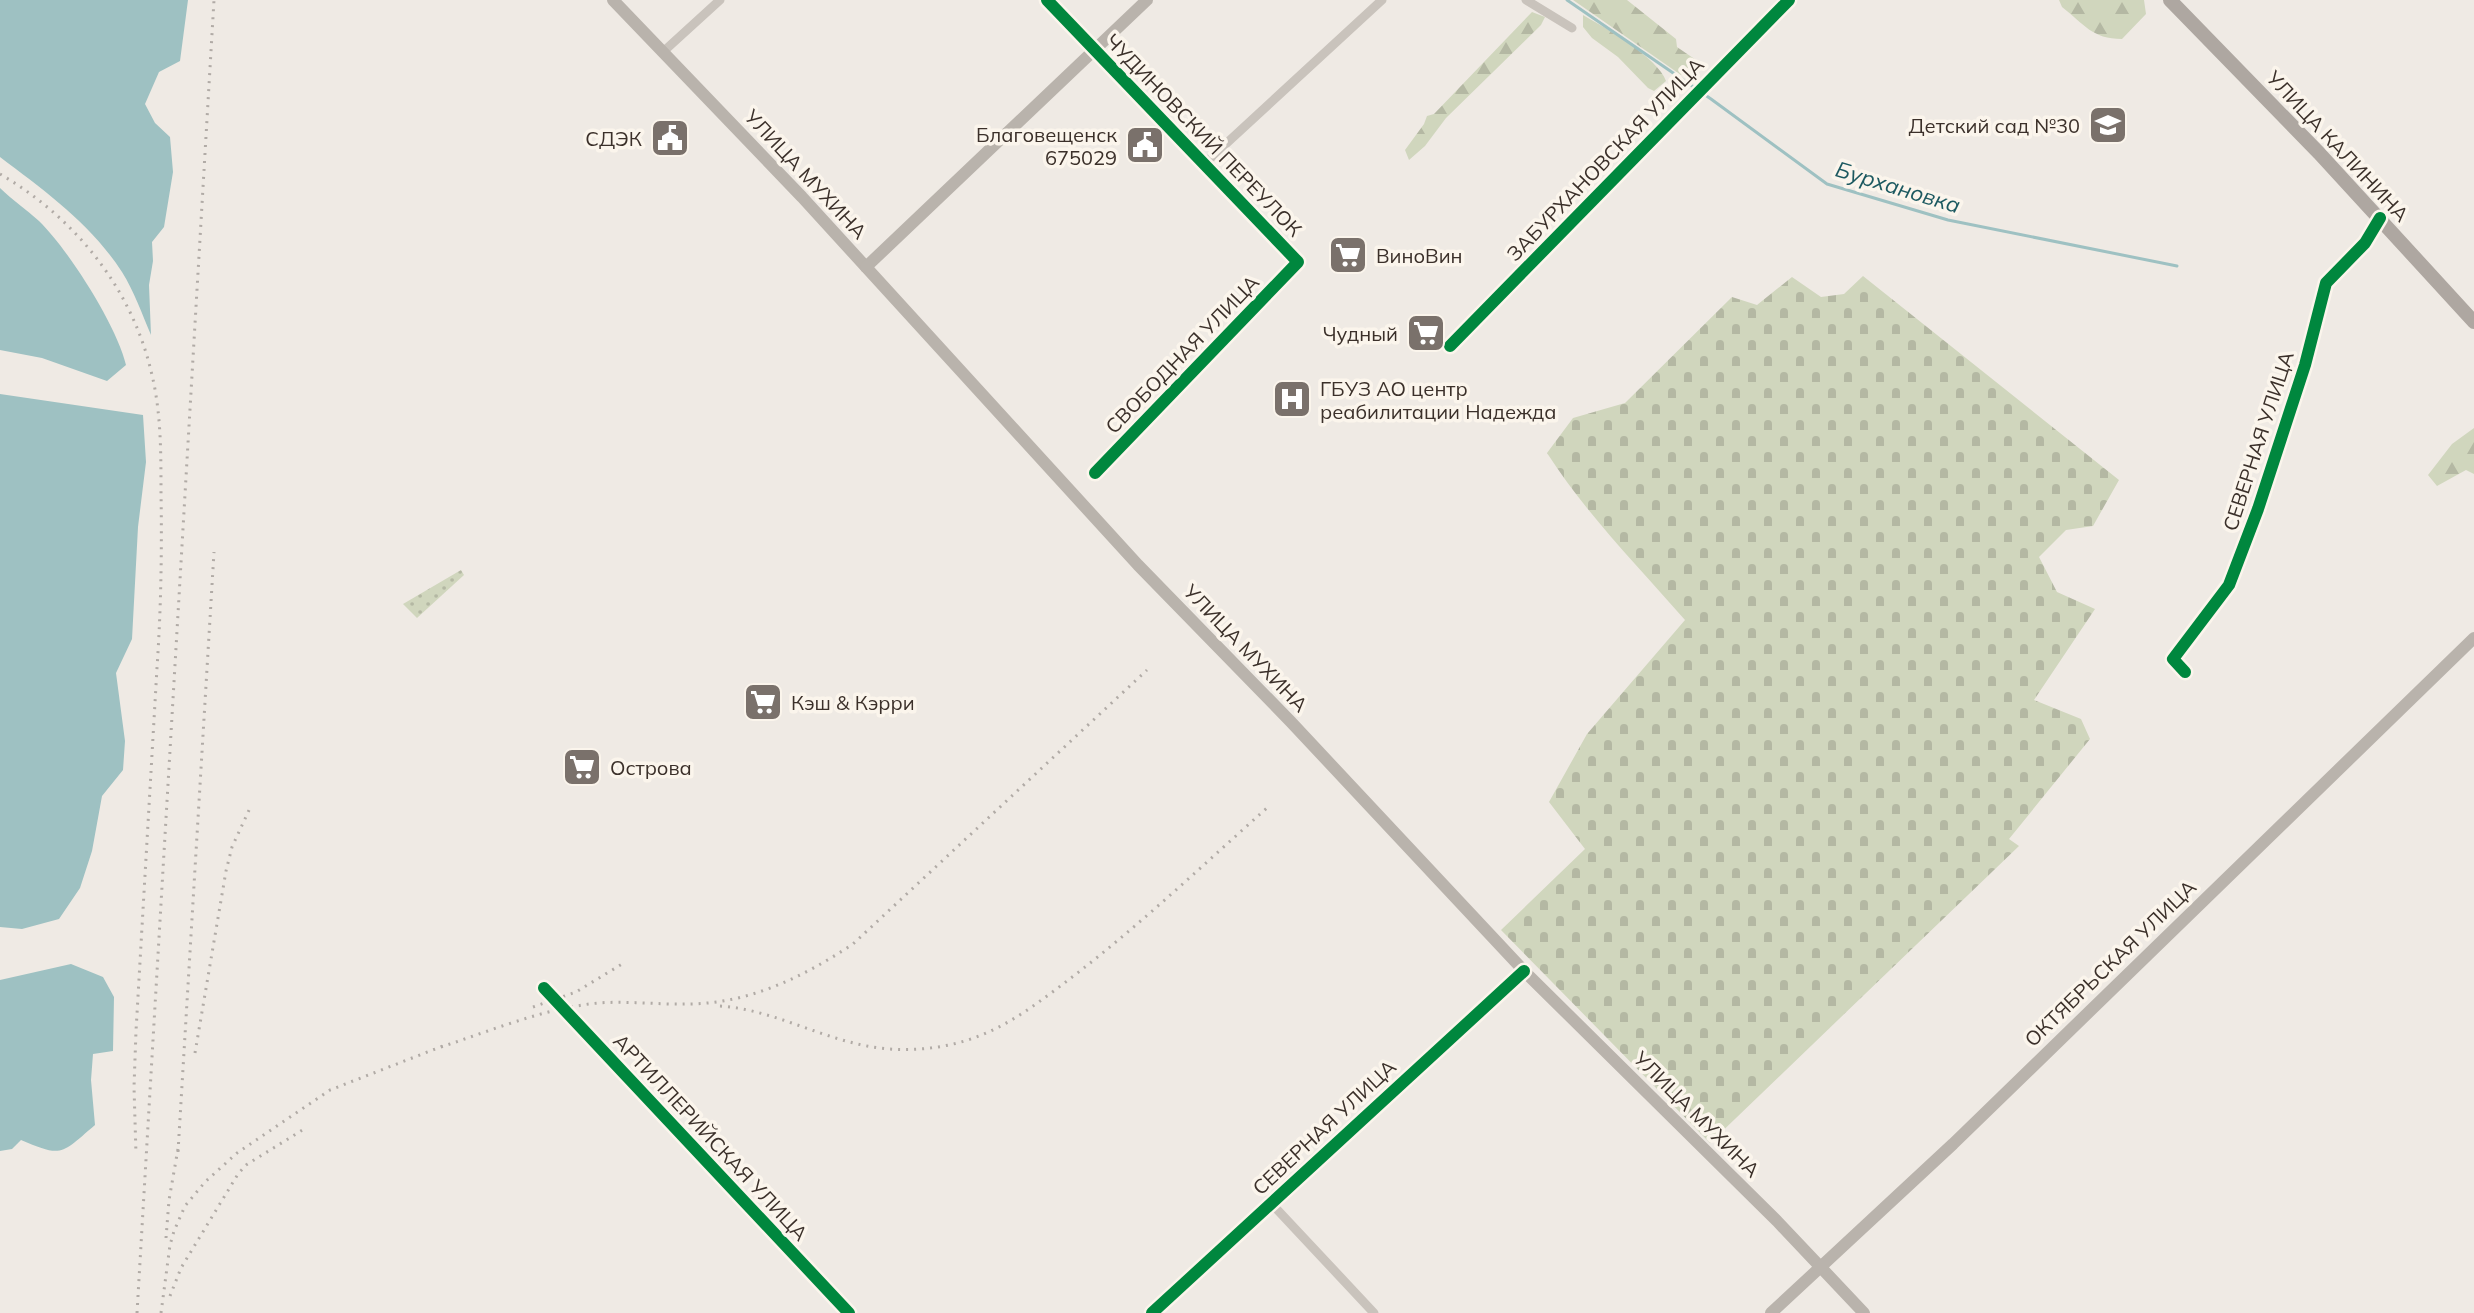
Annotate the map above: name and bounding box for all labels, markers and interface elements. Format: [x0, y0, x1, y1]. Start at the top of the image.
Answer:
street label: ЧУДИНОВСКИЙ ПЕРЕУЛОК [1101, 28, 1307, 242]
street label: ЗАБУРХАНОВСКАЯ УЛИЦА [1501, 52, 1709, 266]
street label: УЛИЦА КАЛИНИНА [2261, 65, 2415, 227]
street label: УЛИЦА МУХИНА [739, 103, 873, 244]
school or university icon: Детский сад №30 [2087, 104, 2129, 146]
place label: Детский сад №30 [1909, 113, 2080, 138]
public building icon: СДЭК [649, 117, 691, 159]
place label: Благовещенск 675029 [976, 122, 1117, 170]
public building icon: Благовещенск 675029 [1124, 124, 1166, 166]
place label: СДЭК [585, 126, 642, 151]
water label: Бурхановка [1832, 155, 1964, 219]
supermarket icon: ВиноВин [1327, 234, 1369, 276]
place label: ВиноВин [1376, 243, 1463, 268]
street label: СВОБОДНАЯ УЛИЦА [1100, 269, 1264, 438]
supermarket icon: Чудный [1405, 312, 1447, 354]
place label: Чудный [1323, 321, 1398, 346]
street label: СЕВЕРНАЯ УЛИЦА [2217, 348, 2299, 534]
place label: ГБУЗ АО центр реабилитации Надежда [1320, 376, 1556, 424]
hospital icon: ГБУЗ АО центр реабилитации Надежда [1271, 378, 1313, 420]
street label: УЛИЦА МУХИНА [1178, 578, 1313, 717]
supermarket icon: Кэш & Кэрри [742, 681, 784, 723]
place label: Кэш & Кэрри [791, 690, 915, 715]
supermarket icon: Острова [561, 746, 603, 788]
place label: Острова [610, 755, 692, 780]
street label: ОКТЯБРЬСКАЯ УЛИЦА [2019, 874, 2201, 1051]
street label: АРТИЛЛЕРИЙСКАЯ УЛИЦА [608, 1028, 814, 1246]
street label: УЛИЦА МУХИНА [1628, 1045, 1765, 1182]
street label: СЕВЕРНАЯ УЛИЦА [1247, 1054, 1401, 1200]

